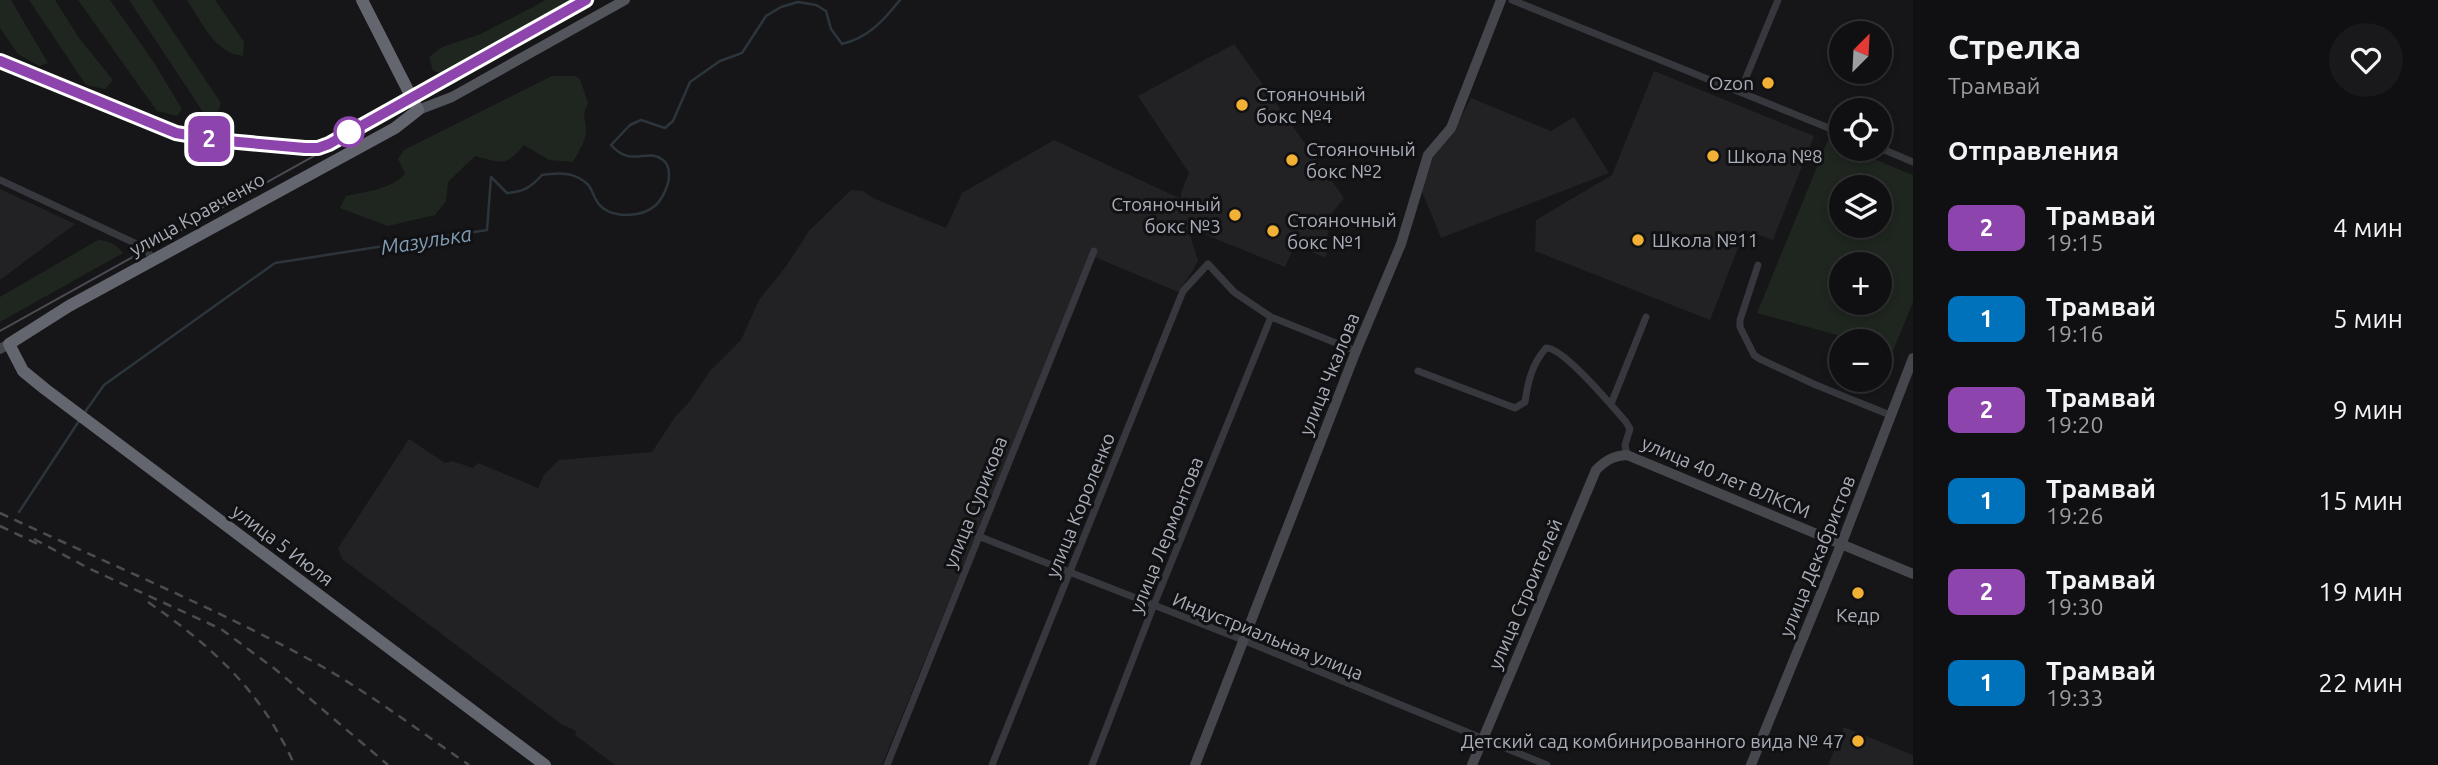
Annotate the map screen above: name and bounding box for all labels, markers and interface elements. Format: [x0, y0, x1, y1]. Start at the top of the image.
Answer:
north arrow [1829, 21, 1892, 84]
map controls [1829, 21, 1892, 392]
button: heart [2329, 23, 2403, 97]
text: Стрелка [1948, 28, 2081, 65]
place label: Ozon [1709, 72, 1754, 94]
text: Трамвай [1948, 73, 2040, 98]
marker: Ozon [1760, 75, 1776, 91]
place label: Стояночный бокс №4 [1256, 83, 1366, 127]
marker: Стояночный бокс №4 [1234, 97, 1250, 113]
button: locate [1829, 98, 1892, 161]
line badge: 2 [186, 116, 232, 162]
unlabelled marker [334, 117, 364, 147]
text: 2 [202, 125, 216, 152]
text: Отправления [1948, 136, 2119, 165]
place label: Стояночный бокс №2 [1306, 138, 1416, 182]
place label: Школа №8 [1727, 145, 1823, 167]
marker: Школа №8 [1705, 148, 1721, 164]
marker: Стояночный бокс №2 [1284, 152, 1300, 168]
street label: улица Кравченко [125, 168, 269, 260]
button: layers [1829, 175, 1892, 238]
place label: Стояночный бокс №3 [1111, 193, 1221, 237]
text: Трамвай [2046, 201, 2156, 230]
marker: Стояночный бокс №3 [1227, 207, 1243, 223]
place label: Стояночный бокс №1 [1287, 209, 1397, 253]
text: 4 мин [2333, 213, 2403, 242]
text: 2 [1980, 214, 1993, 241]
water label: Мазулька [379, 221, 473, 259]
marker: Стояночный бокс №1 [1265, 223, 1281, 239]
place label: Школа №11 [1652, 229, 1759, 251]
text: 19:15 [2046, 230, 2104, 255]
marker: Школа №11 [1630, 232, 1646, 248]
button: + [1829, 252, 1892, 315]
text: Трамвай [2046, 292, 2156, 321]
text: 5 мин [2333, 304, 2403, 333]
text: 1 [1980, 305, 1993, 332]
street label: улица Чкалова [1294, 310, 1364, 438]
text: 19:16 [2046, 321, 2104, 346]
button: − [1829, 329, 1892, 392]
text: Трамвай [2046, 383, 2156, 412]
text: 9 мин [2333, 395, 2403, 424]
text: 2 [1980, 396, 1993, 423]
text: 19:20 [2046, 412, 2104, 437]
street label: улица Короленко [1041, 429, 1119, 581]
street label: улица 40 лет ВЛКСМ [1638, 432, 1814, 522]
street label: улица Сурикова [939, 433, 1011, 571]
street label: улица Лермонтова [1125, 453, 1207, 617]
street label: улица Декабристов [1775, 472, 1859, 640]
text: Трамвай [2046, 474, 2156, 503]
text: 15 мин [2318, 486, 2403, 515]
text: 1 [1980, 487, 1993, 514]
street label: улица 5 Июля [228, 500, 338, 590]
text: 19:26 [2046, 503, 2104, 528]
street label: улица Строителей [1483, 515, 1567, 673]
text: Трамвай [2046, 565, 2156, 594]
text: 19 мин [2318, 577, 2403, 606]
text: 2 [1980, 578, 1993, 605]
marker: Кедр [1850, 585, 1866, 601]
street label: Индустриальная улица [1170, 588, 1366, 684]
text: 19:30 [2046, 594, 2104, 619]
place label: Кедр [1836, 604, 1880, 626]
text: Трамвай [2046, 656, 2156, 685]
text: 22 мин [2318, 668, 2403, 697]
text: 1 [1980, 669, 1993, 696]
text: 19:33 [2046, 685, 2104, 710]
place label: Детский сад комбинированного вида № 47 [1461, 730, 1844, 752]
marker: Детский сад комбинированного вида № 47 [1850, 733, 1866, 749]

